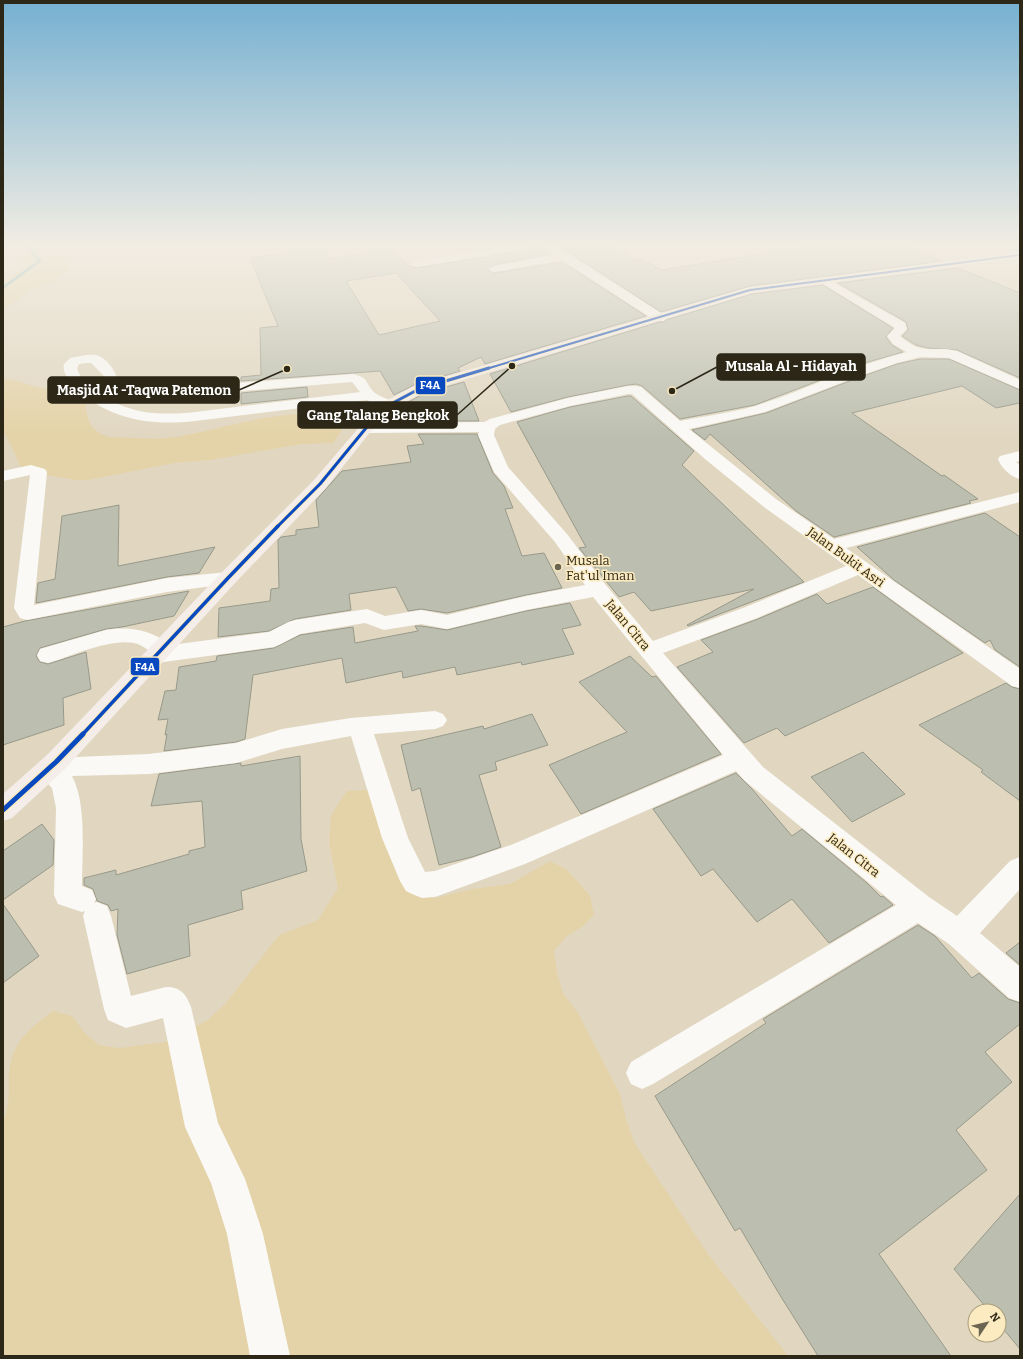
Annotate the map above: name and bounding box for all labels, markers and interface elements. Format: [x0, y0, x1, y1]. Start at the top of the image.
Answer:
callout: Musala Al - Hidayah [717, 354, 865, 380]
text: Musala Al - Hidayah [725, 358, 857, 375]
line badge: F4A [415, 376, 446, 395]
callout: Masjid At -Taqwa Patemon [48, 377, 239, 403]
text: F4A [420, 379, 441, 392]
text: Masjid At -Taqwa Patemon [57, 382, 231, 399]
callout: Gang Talang Bengkok [298, 402, 457, 428]
text: Gang Talang Bengkok [307, 407, 450, 424]
street label: Jalan Bukit Asri [804, 523, 888, 590]
place label: Musala Fat'ul Iman [566, 553, 635, 583]
marker: Musala Fat'ul Iman [553, 562, 563, 572]
street label: Jalan Citra [602, 596, 654, 653]
line badge: F4A [130, 657, 160, 676]
text: F4A [135, 661, 156, 674]
street label: Jalan Citra [824, 829, 883, 880]
north arrow [967, 1303, 1007, 1343]
text: N [987, 1310, 1003, 1325]

